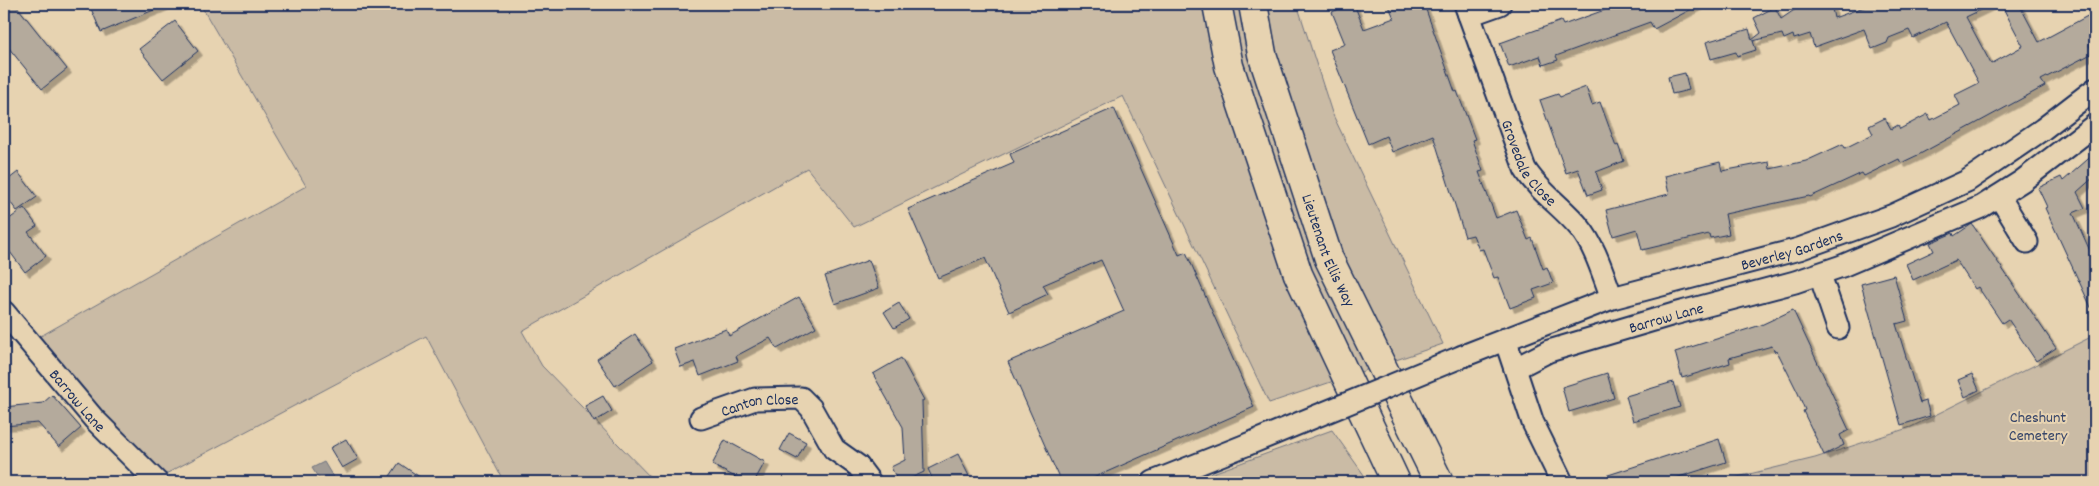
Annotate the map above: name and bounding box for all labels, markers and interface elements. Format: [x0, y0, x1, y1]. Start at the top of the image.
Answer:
street label: Grovedale Close [1494, 117, 1561, 213]
street label: Lieutenant Ellis Way [1294, 191, 1360, 312]
street label: Beverley Gardens [1739, 225, 1847, 278]
street label: Barrow Lane [1627, 298, 1706, 341]
street label: Barrow Lane [43, 365, 110, 438]
street label: Canton Close [718, 389, 799, 424]
park label: Cheshunt Cemetery [2009, 407, 2068, 448]

